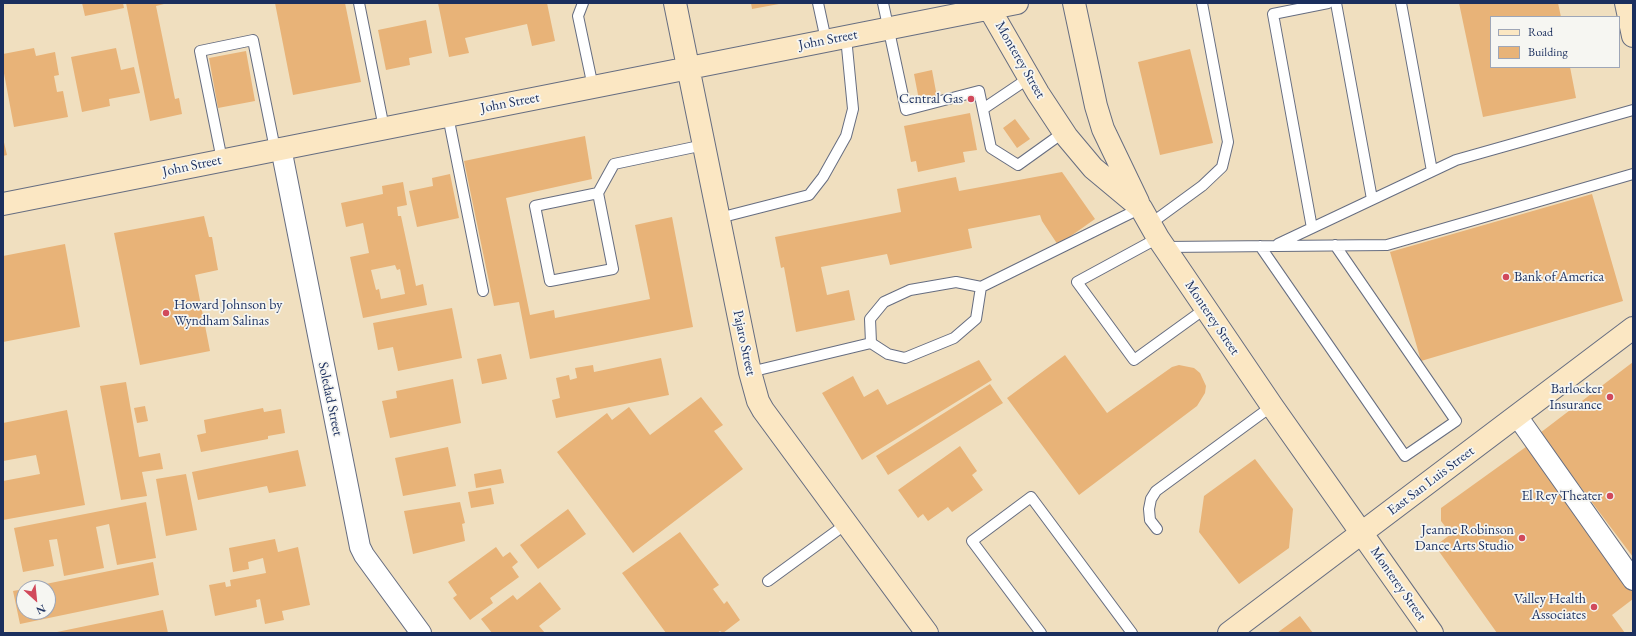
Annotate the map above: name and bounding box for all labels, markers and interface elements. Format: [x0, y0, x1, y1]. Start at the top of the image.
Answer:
legend [1490, 16, 1620, 68]
street label: Monterey Street [991, 18, 1049, 102]
text: Road [1528, 24, 1553, 40]
street label: John Street [797, 26, 859, 54]
text: Building [1528, 44, 1568, 60]
street label: John Street [479, 89, 541, 117]
place label: Central Gas [899, 91, 963, 107]
marker: Central Gas [966, 94, 976, 104]
street label: John Street [161, 152, 223, 180]
place label: Bank of America [1514, 269, 1604, 285]
marker: Bank of America [1501, 272, 1511, 282]
street label: Monterey Street [1181, 278, 1243, 358]
place label: Howard Johnson by Wyndham Salinas [174, 297, 282, 330]
marker: Howard Johnson by Wyndham Salinas [161, 308, 171, 318]
street label: Pajaro Street [729, 309, 759, 377]
street label: Soledad Street [314, 360, 346, 438]
place label: Barlocker Insurance [1549, 381, 1602, 414]
marker: Barlocker Insurance [1605, 392, 1615, 402]
street label: East San Luis Street [1384, 443, 1478, 519]
place label: El Rey Theater [1521, 488, 1602, 504]
marker: El Rey Theater [1605, 491, 1615, 501]
place label: Jeanne Robinson Dance Arts Studio [1415, 522, 1514, 554]
marker: Jeanne Robinson Dance Arts Studio [1517, 533, 1527, 543]
street label: Monterey Street [1366, 544, 1430, 624]
north arrow [16, 580, 56, 620]
place label: Valley Health Associates [1514, 591, 1586, 624]
text: N [34, 602, 48, 618]
marker: Valley Health Associates [1589, 602, 1599, 612]

